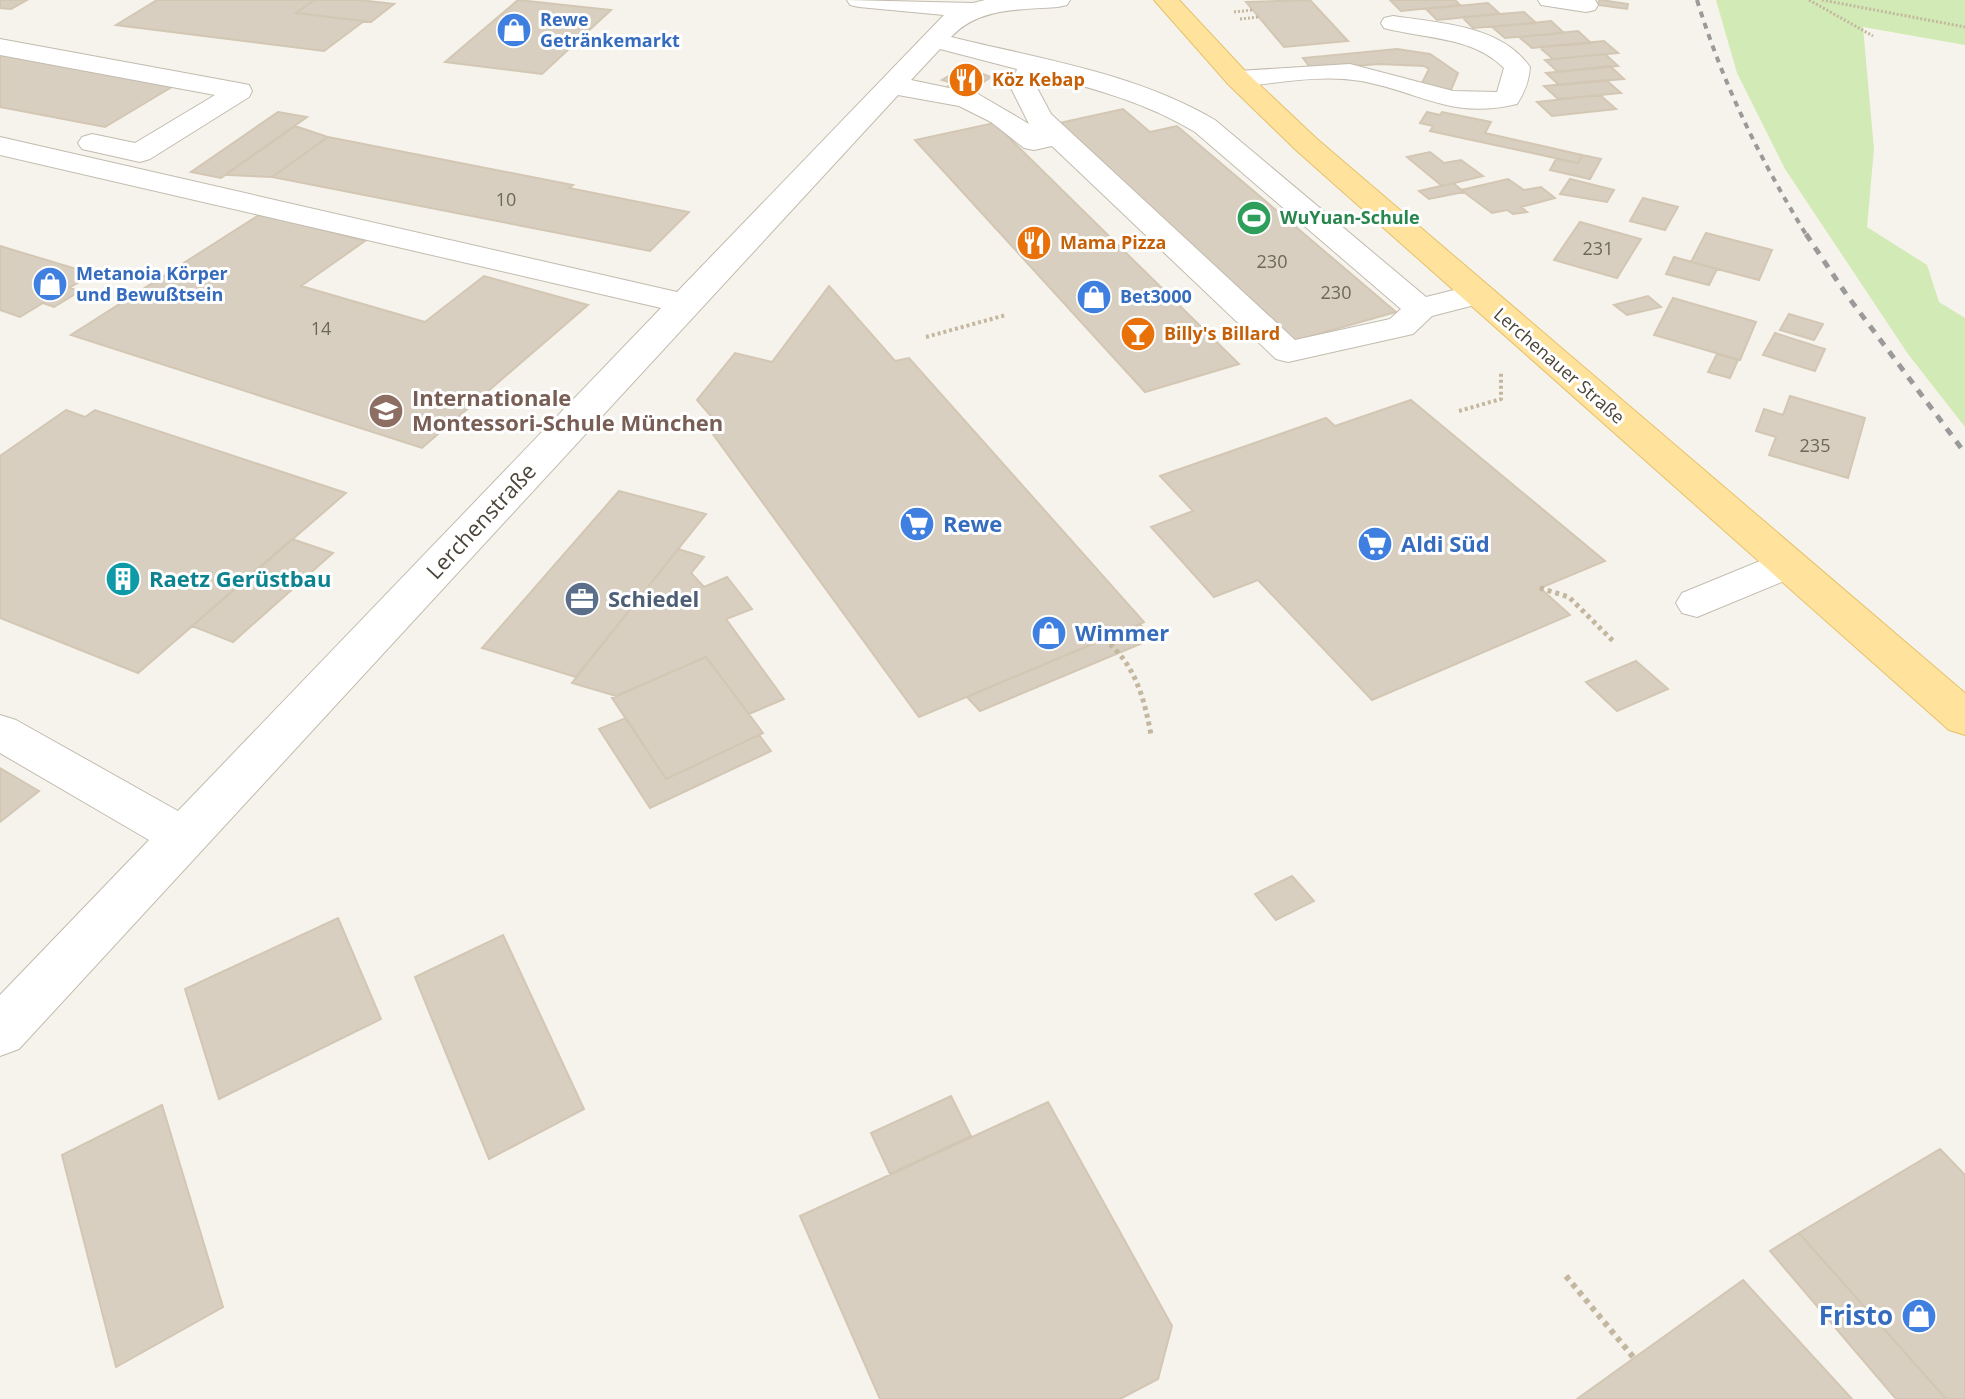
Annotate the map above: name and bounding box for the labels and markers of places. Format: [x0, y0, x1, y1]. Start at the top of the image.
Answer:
place label: Rewe Getränkemarkt [540, 7, 680, 52]
shop icon: Rewe Getränkemarkt [495, 11, 533, 49]
restaurant icon: Köz Kebap [947, 61, 985, 99]
place label: Köz Kebap [992, 67, 1085, 91]
sports icon: WuYuan-Schule [1235, 199, 1273, 237]
place label: WuYuan-Schule [1280, 205, 1420, 229]
restaurant icon: Mama Pizza [1015, 224, 1053, 262]
place label: Mama Pizza [1060, 230, 1166, 254]
place label: Metanoia Körper und Bewußtsein [76, 261, 228, 306]
shop icon: Metanoia Körper und Bewußtsein [31, 265, 69, 303]
shop icon: Bet3000 [1075, 278, 1113, 316]
place label: Bet3000 [1120, 284, 1192, 308]
bar icon: Billy's Billard [1119, 315, 1157, 353]
place label: Billy's Billard [1164, 321, 1280, 345]
place label: Internationale Montessori-Schule München [412, 382, 723, 437]
school or university icon: Internationale Montessori-Schule München [367, 392, 405, 430]
supermarket icon: Rewe [898, 505, 936, 543]
place label: Rewe [943, 508, 1002, 538]
supermarket icon: Aldi Süd [1356, 525, 1394, 563]
place label: Aldi Süd [1401, 528, 1490, 558]
building icon: Raetz Gerüstbau [104, 560, 142, 598]
place label: Raetz Gerüstbau [149, 563, 331, 593]
office icon: Schiedel [563, 580, 601, 618]
place label: Schiedel [608, 583, 699, 613]
shop icon: Wimmer [1030, 614, 1068, 652]
place label: Wimmer [1075, 617, 1169, 647]
place label: Fristo [1819, 1297, 1893, 1333]
shop icon: Fristo [1900, 1297, 1938, 1335]

